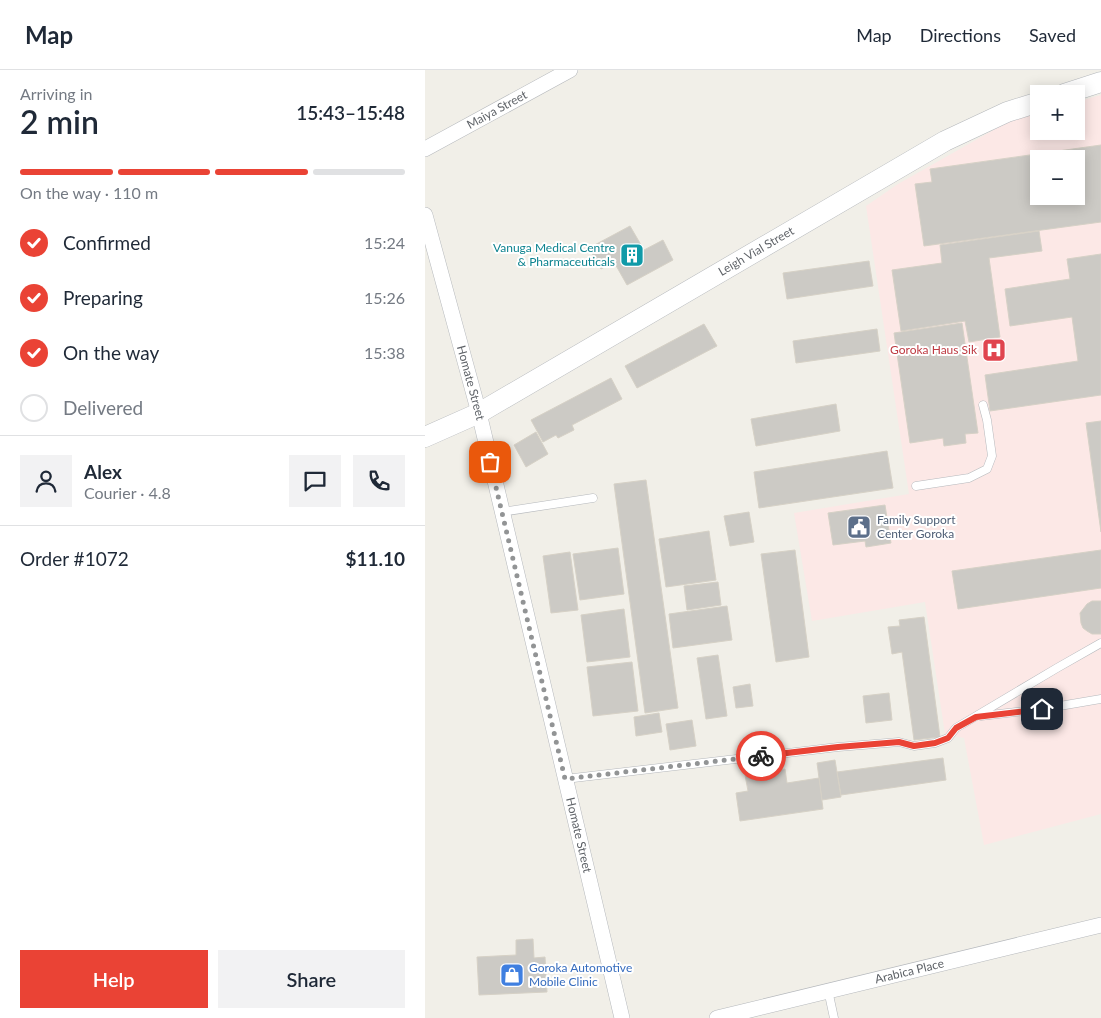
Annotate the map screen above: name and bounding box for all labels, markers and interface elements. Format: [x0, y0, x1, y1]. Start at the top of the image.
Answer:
text: Map [25, 20, 73, 49]
text: Map [856, 24, 892, 46]
text: Directions [920, 24, 1001, 46]
text: Saved [1029, 24, 1076, 46]
text: Arriving in [20, 84, 93, 103]
map controls [1030, 85, 1085, 205]
button: + [1030, 85, 1085, 140]
street label: Maiya Street [464, 86, 530, 132]
text: 15:43–15:48 [296, 101, 405, 124]
text: 2 min [20, 102, 99, 141]
button: − [1030, 150, 1085, 205]
text: On the way · 110 m [20, 183, 158, 202]
street label: Leigh Vial Street [715, 223, 797, 279]
icon: check [20, 229, 48, 257]
text: Confirmed [63, 231, 151, 254]
text: 15:24 [364, 233, 405, 252]
place label: Vanuga Medical Centre & Pharmaceuticals [493, 240, 615, 269]
building icon: Vanuga Medical Centre & Pharmaceuticals [619, 242, 645, 268]
icon: check [20, 284, 48, 312]
text: Preparing [63, 286, 143, 309]
text: 15:26 [364, 288, 405, 307]
hospital icon: Goroka Haus Sik [981, 337, 1007, 363]
icon: check [20, 339, 48, 367]
text: On the way [63, 341, 159, 364]
place label: Goroka Haus Sik [890, 342, 978, 357]
text: 15:38 [364, 343, 405, 362]
street label: Homate Street [454, 344, 489, 422]
text: Delivered [63, 396, 143, 419]
pin [469, 441, 511, 483]
icon: bag [476, 448, 504, 476]
button: person [20, 455, 72, 507]
button: chat [289, 455, 341, 507]
button: phone [353, 455, 405, 507]
text: Alex [84, 460, 122, 483]
text: Courier · 4.8 [84, 483, 171, 502]
place label: Family Support Center Goroka [877, 512, 956, 541]
public building icon: Family Support Center Goroka [846, 514, 872, 540]
text: Order #1072 [20, 547, 129, 570]
text: $11.10 [345, 547, 405, 570]
pin [1021, 688, 1063, 730]
icon: home [1028, 695, 1056, 723]
courier [736, 731, 786, 781]
icon: bike [747, 742, 775, 770]
street label: Homate Street [563, 796, 596, 875]
button: Help [20, 950, 208, 1008]
button: Share [218, 950, 405, 1008]
street label: Arabica Place [873, 955, 945, 987]
place label: Goroka Automotive Mobile Clinic [529, 960, 632, 989]
shop icon: Goroka Automotive Mobile Clinic [499, 962, 525, 988]

